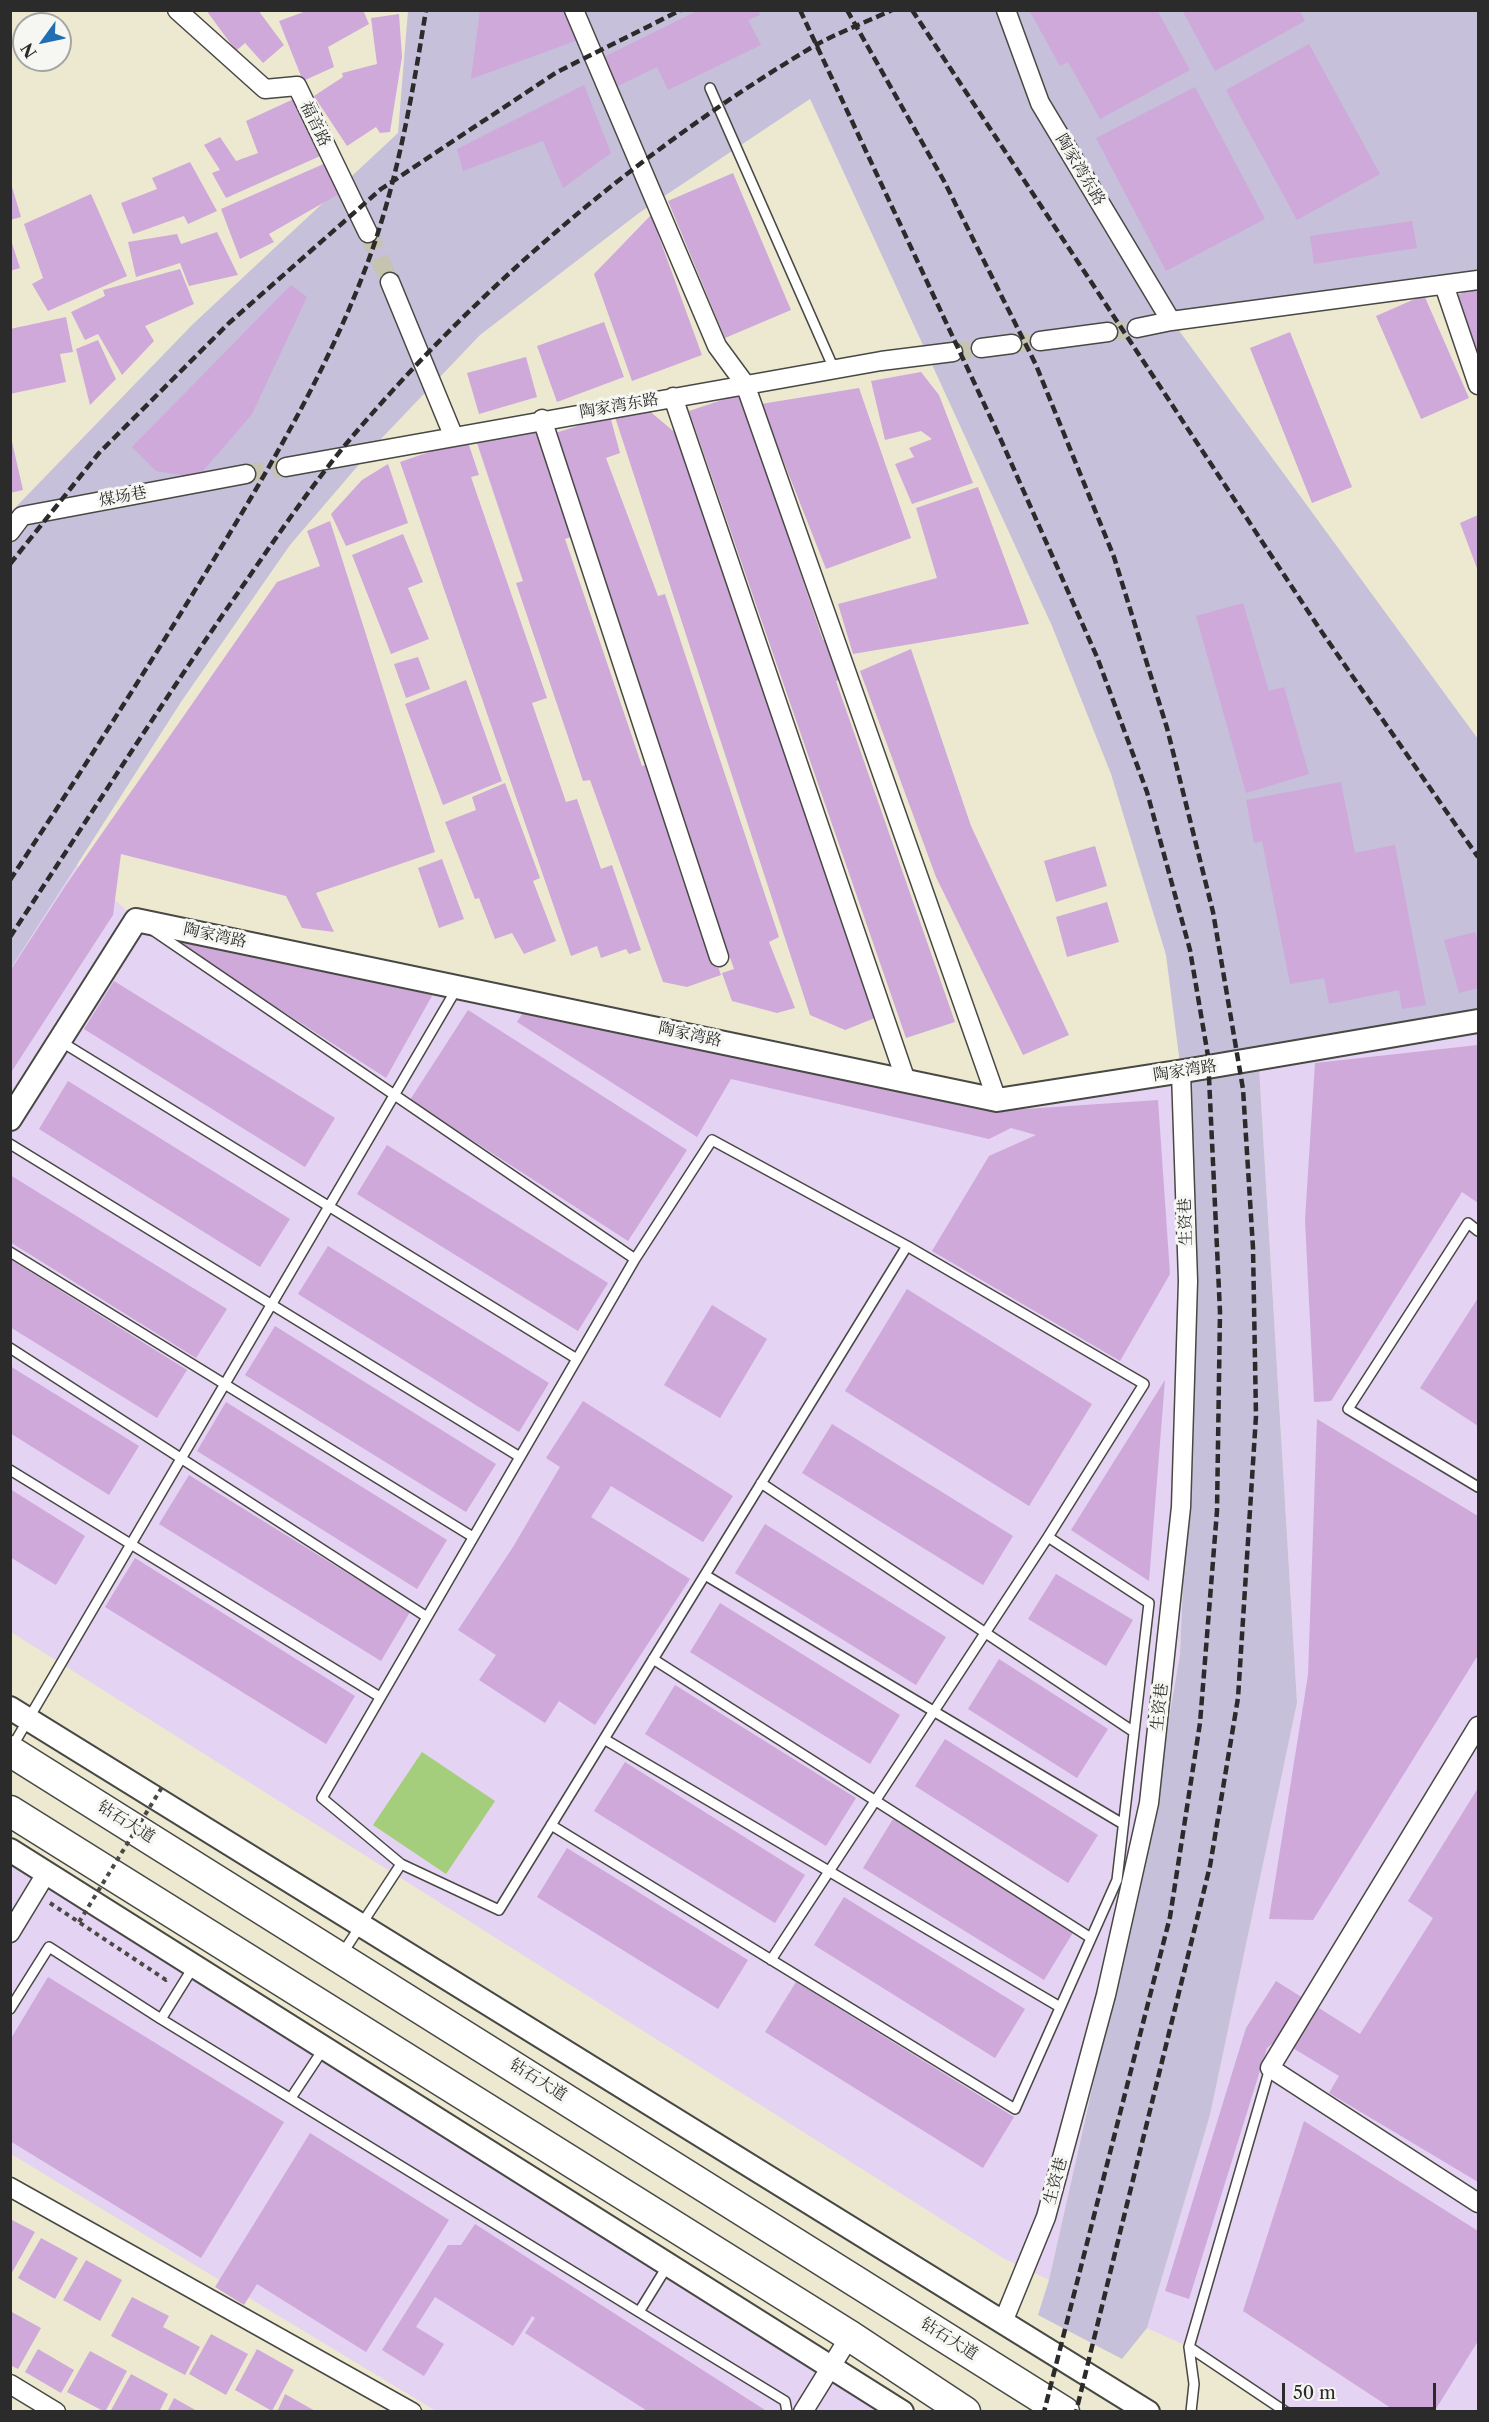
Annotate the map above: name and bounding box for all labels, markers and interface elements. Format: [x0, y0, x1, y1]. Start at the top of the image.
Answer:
north arrow [12, 12, 72, 72]
text: N [16, 39, 41, 62]
street label: 福音路 [296, 98, 334, 150]
street label: 陶家湾东路 [1051, 131, 1109, 209]
street label: 陶家湾东路 [578, 390, 660, 422]
street label: 煤场巷 [98, 483, 148, 511]
street label: 陶家湾路 [182, 920, 248, 952]
street label: 陶家湾路 [657, 1019, 723, 1051]
street label: 陶家湾路 [1152, 1057, 1218, 1085]
street label: 生资巷 [1176, 1198, 1196, 1246]
street label: 生资巷 [1148, 1682, 1172, 1732]
street label: 钻石大道 [94, 1797, 158, 1847]
street label: 钻石大道 [506, 2055, 570, 2105]
street label: 生资巷 [1041, 2155, 1071, 2207]
street label: 钻石大道 [917, 2314, 981, 2364]
scale bar [1285, 2371, 1440, 2409]
text: 50 m [1293, 2382, 1336, 2404]

